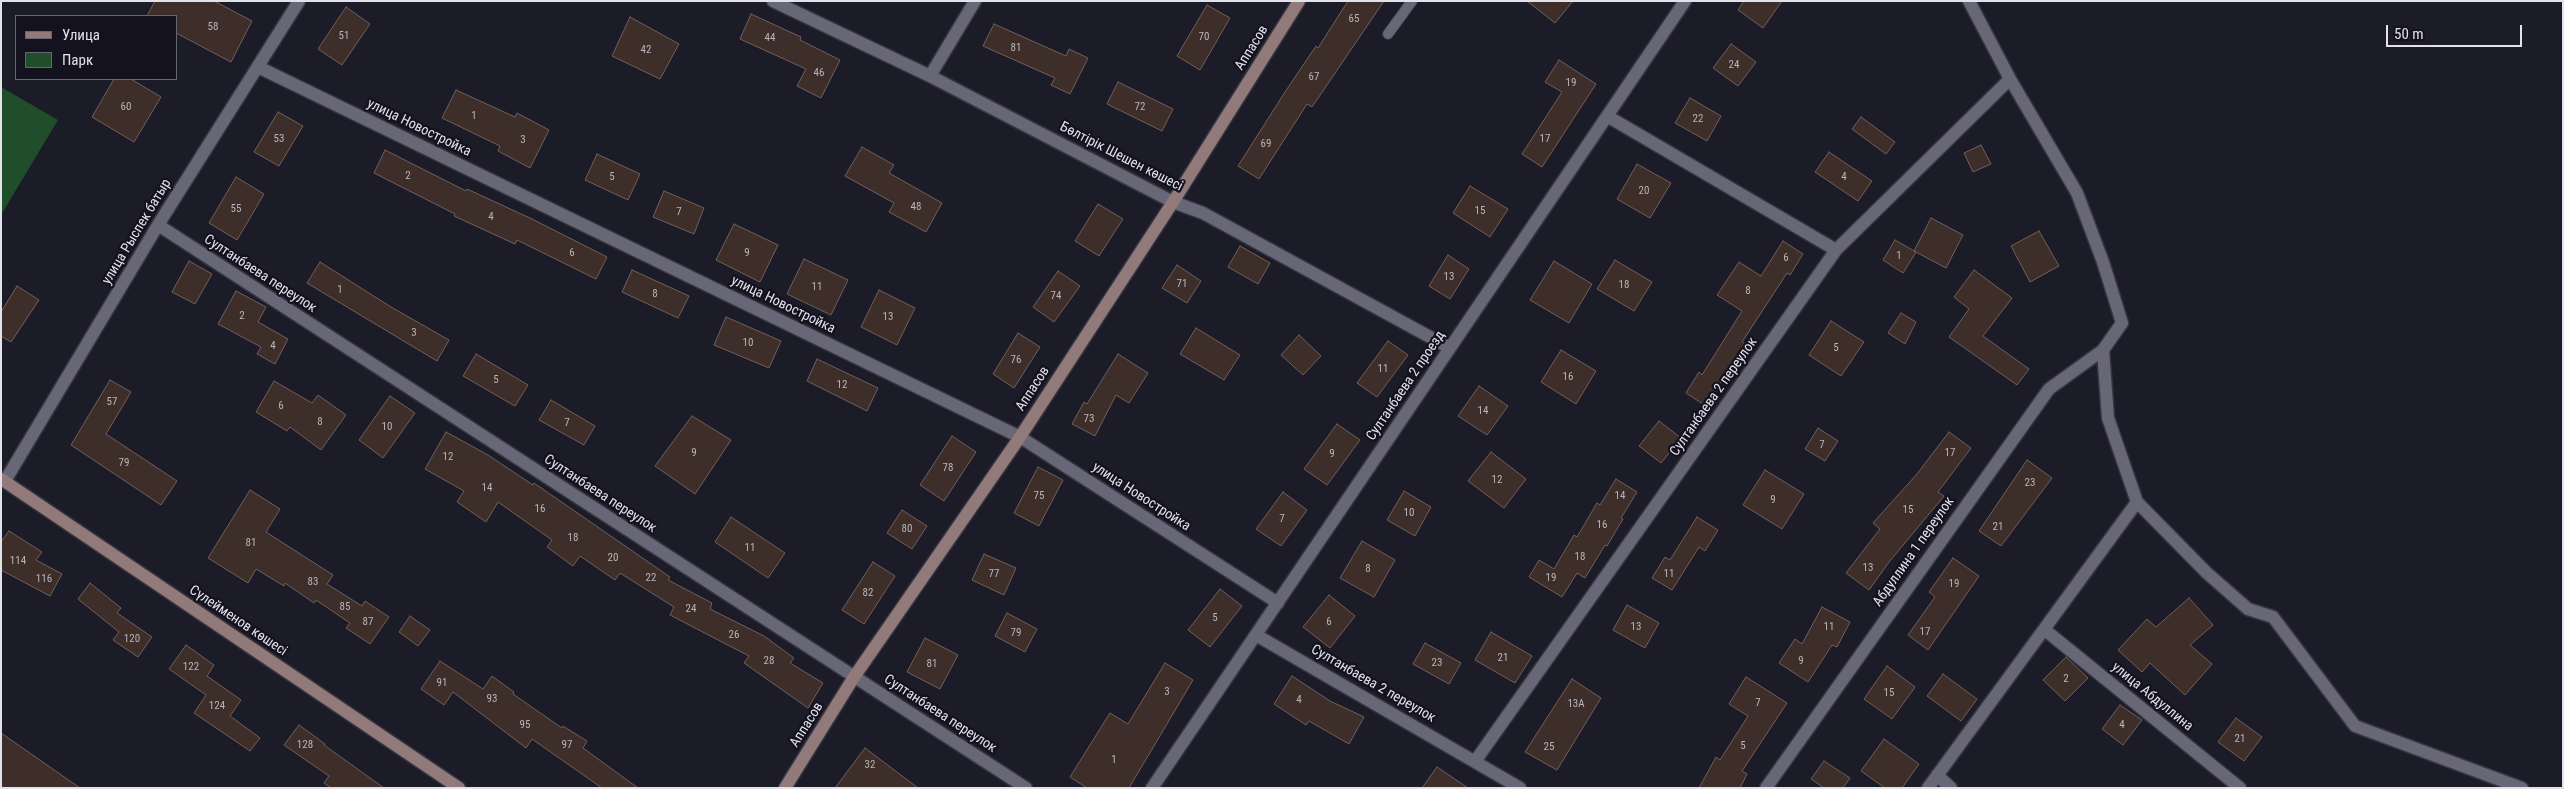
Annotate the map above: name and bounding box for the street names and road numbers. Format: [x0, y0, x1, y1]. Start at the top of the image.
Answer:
street label: Аппасов [1232, 23, 1272, 73]
street label: улица Новостройка [364, 96, 474, 160]
street label: Бөлтірік Шешен көшесі [1057, 119, 1185, 195]
street label: улица Рыспек батыр [99, 176, 175, 288]
street label: Султанбаева переулок [201, 231, 319, 317]
street label: улица Новостройка [728, 273, 838, 337]
street label: Султанбаева 2 проезд [1363, 328, 1449, 444]
street label: Султанбаева 2 переулок [1667, 334, 1761, 460]
street label: Аппасов [1012, 364, 1054, 414]
street label: Султанбаева переулок [541, 451, 659, 537]
street label: улица Новостройка [1089, 459, 1193, 535]
street label: Абдуллина 1 переулок [1870, 494, 1958, 610]
street label: Сүлейменов көшесі [186, 582, 290, 660]
street label: Султанбаева 2 переулок [1308, 641, 1438, 727]
street label: улица Абдуллина [2108, 659, 2196, 735]
street label: Султанбаева переулок [881, 671, 999, 757]
street label: Аппасов [787, 700, 827, 750]

